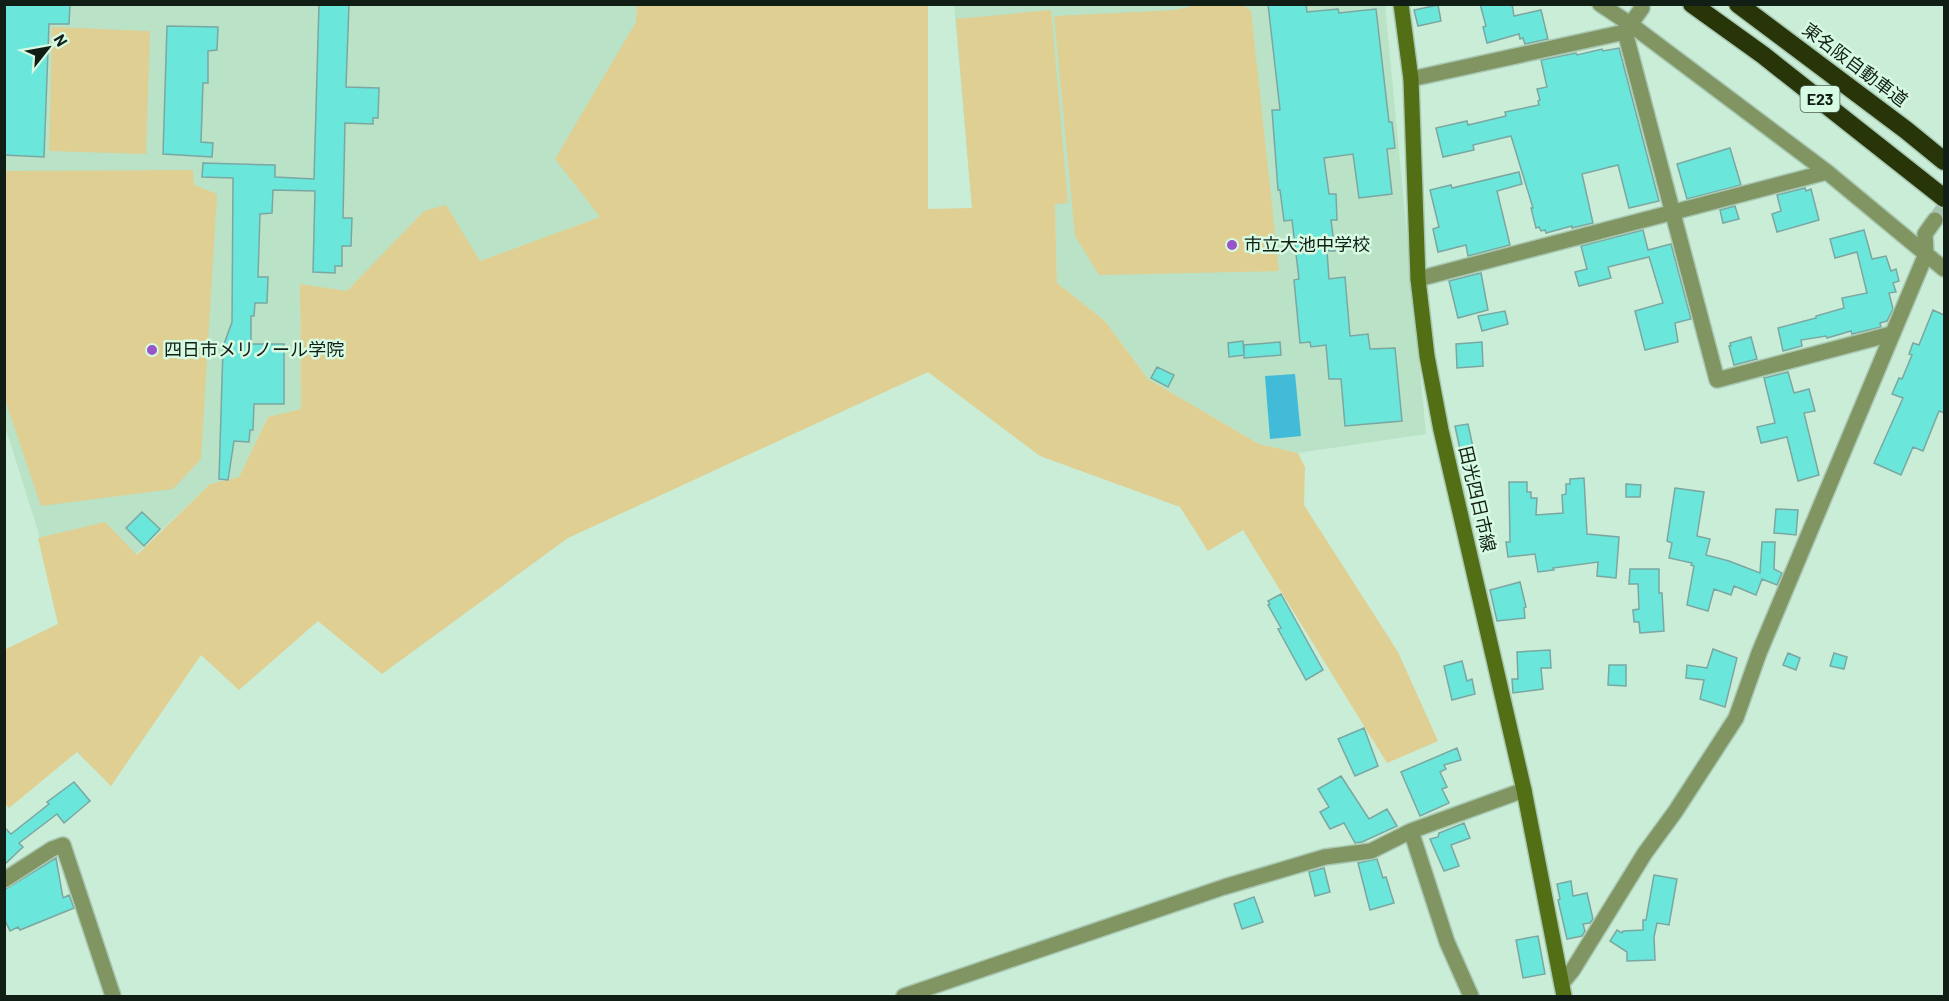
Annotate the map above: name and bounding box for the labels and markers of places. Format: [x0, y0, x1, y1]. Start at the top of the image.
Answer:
place label: 市立大池中学校 [1244, 233, 1370, 255]
marker: 市立大池中学校 [1225, 238, 1239, 252]
place label: 四日市メリノール学院 [164, 338, 344, 360]
marker: 四日市メリノール学院 [145, 343, 159, 357]

